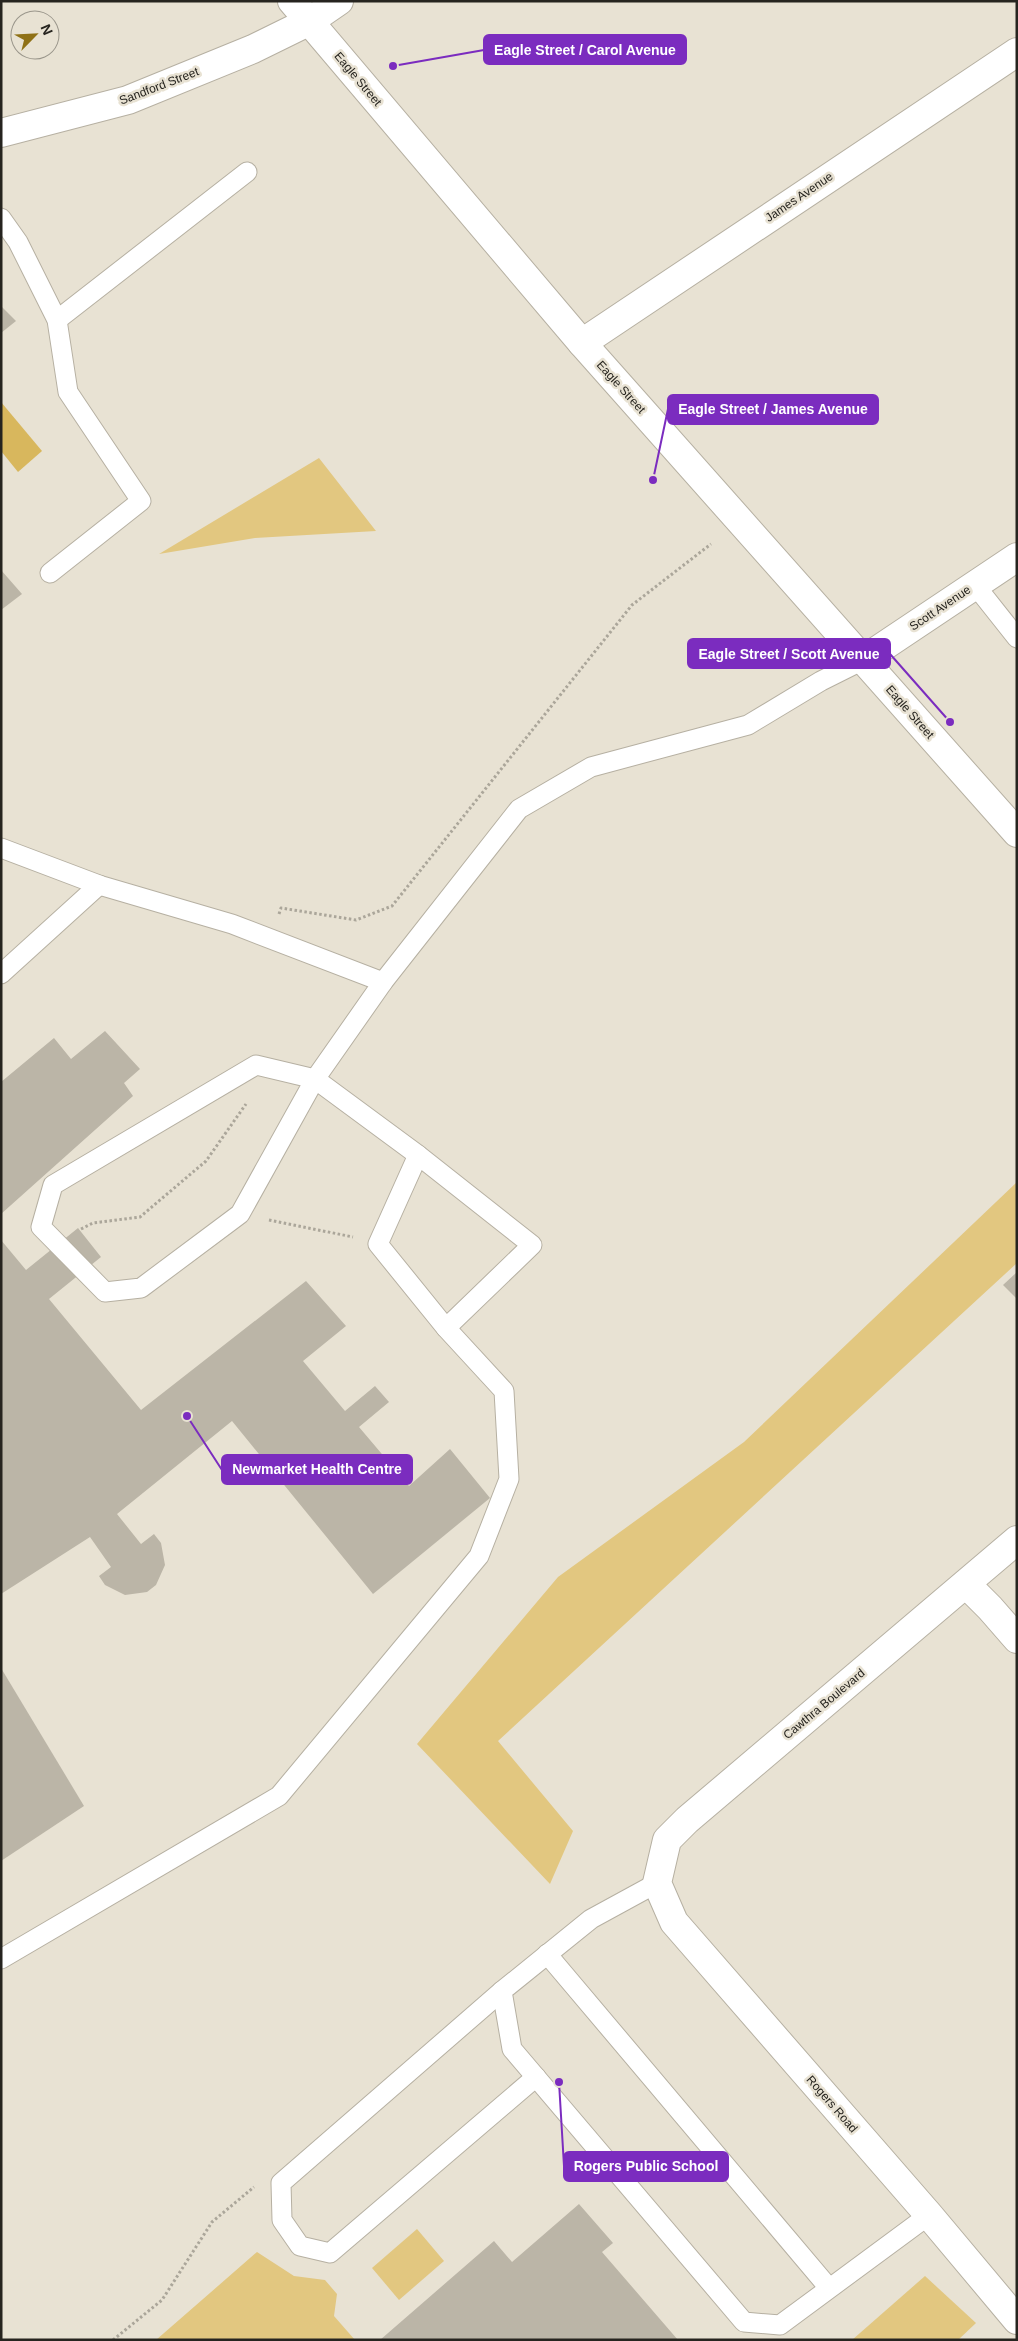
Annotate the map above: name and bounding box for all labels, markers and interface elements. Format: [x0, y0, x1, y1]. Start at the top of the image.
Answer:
north arrow [10, 10, 60, 60]
text: N [38, 22, 56, 38]
callout: Eagle Street / Carol Avenue [484, 35, 686, 64]
text: Eagle Street / Carol Avenue [494, 42, 676, 58]
street label: Eagle Street [331, 49, 385, 109]
street label: Sandford Street [117, 64, 201, 108]
street label: James Avenue [763, 169, 836, 225]
street label: Eagle Street [594, 358, 649, 417]
callout: Eagle Street / James Avenue [668, 395, 878, 424]
text: Eagle Street / James Avenue [678, 401, 868, 417]
street label: Scott Avenue [907, 582, 973, 634]
callout: Eagle Street / Scott Avenue [688, 639, 890, 668]
text: Eagle Street / Scott Avenue [698, 646, 880, 662]
street label: Eagle Street [883, 682, 937, 742]
callout: Newmarket Health Centre [222, 1455, 412, 1484]
text: Newmarket Health Centre [232, 1461, 402, 1477]
street label: Cawthra Boulevard [780, 1666, 868, 1742]
street label: Rogers Road [804, 2073, 860, 2135]
callout: Rogers Public School [564, 2152, 728, 2181]
text: Rogers Public School [574, 2158, 718, 2174]

